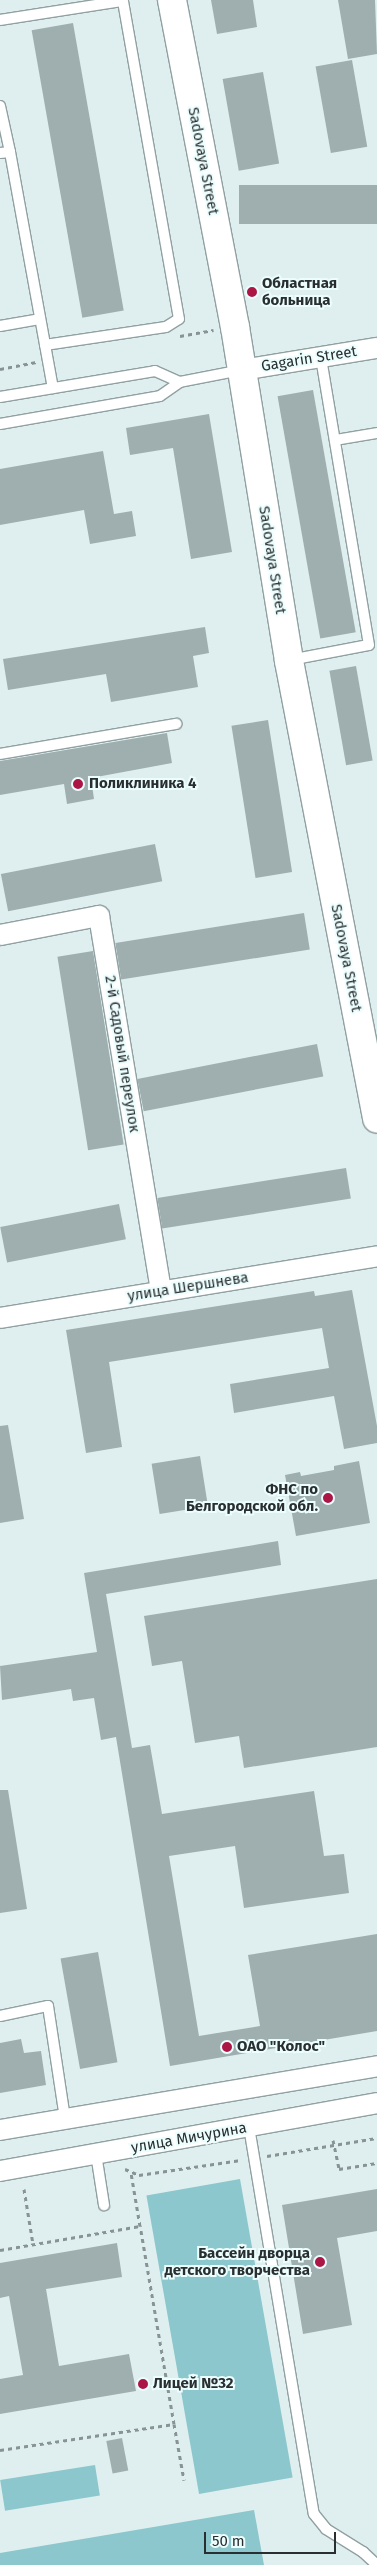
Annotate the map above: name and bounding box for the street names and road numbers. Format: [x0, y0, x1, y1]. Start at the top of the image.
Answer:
street label: Sadovaya Street [184, 106, 222, 216]
street label: Gagarin Street [260, 343, 358, 375]
street label: Sadovaya Street [255, 505, 289, 615]
street label: Sadovaya Street [327, 903, 365, 1013]
street label: 2-й Садовый переулок [101, 974, 143, 1134]
street label: улица Шершнева [126, 1269, 250, 1305]
street label: улица Мичурина [130, 2119, 248, 2157]

